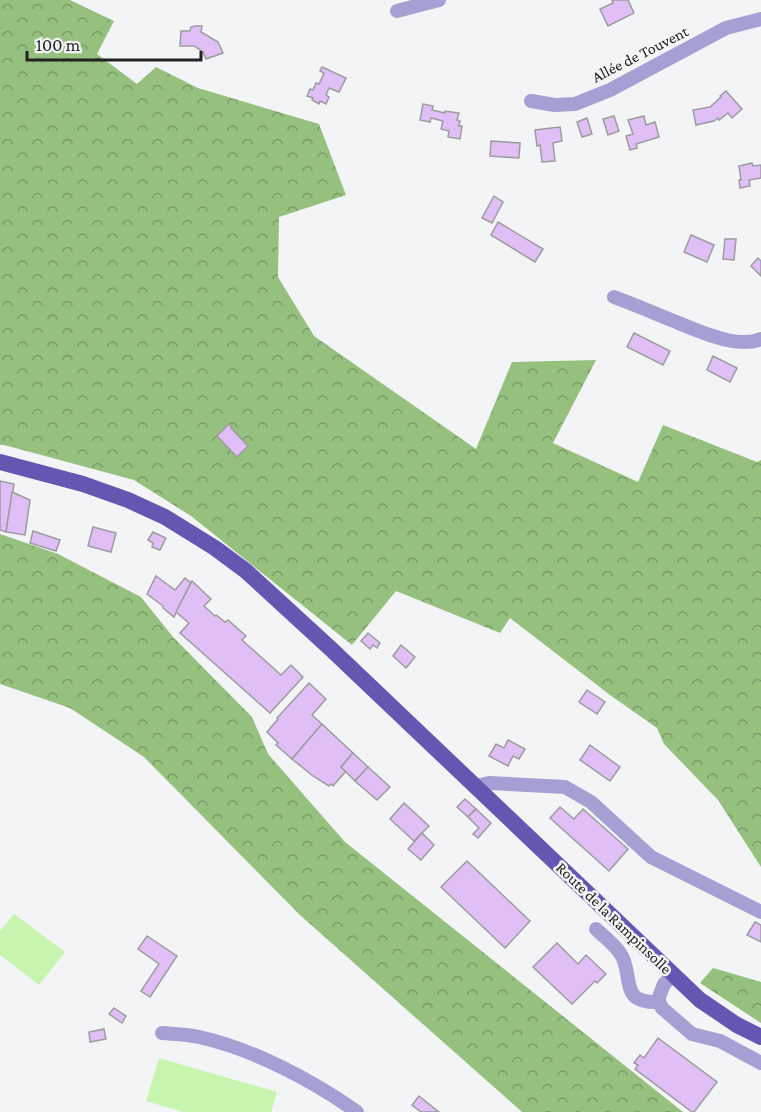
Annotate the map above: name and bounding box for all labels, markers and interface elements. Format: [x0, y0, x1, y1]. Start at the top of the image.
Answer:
street label: Allée de Touvent [589, 22, 692, 86]
scale bar [27, 24, 201, 62]
text: 100 m [36, 35, 81, 55]
street label: Route de la Rampinsolle [552, 859, 675, 978]

